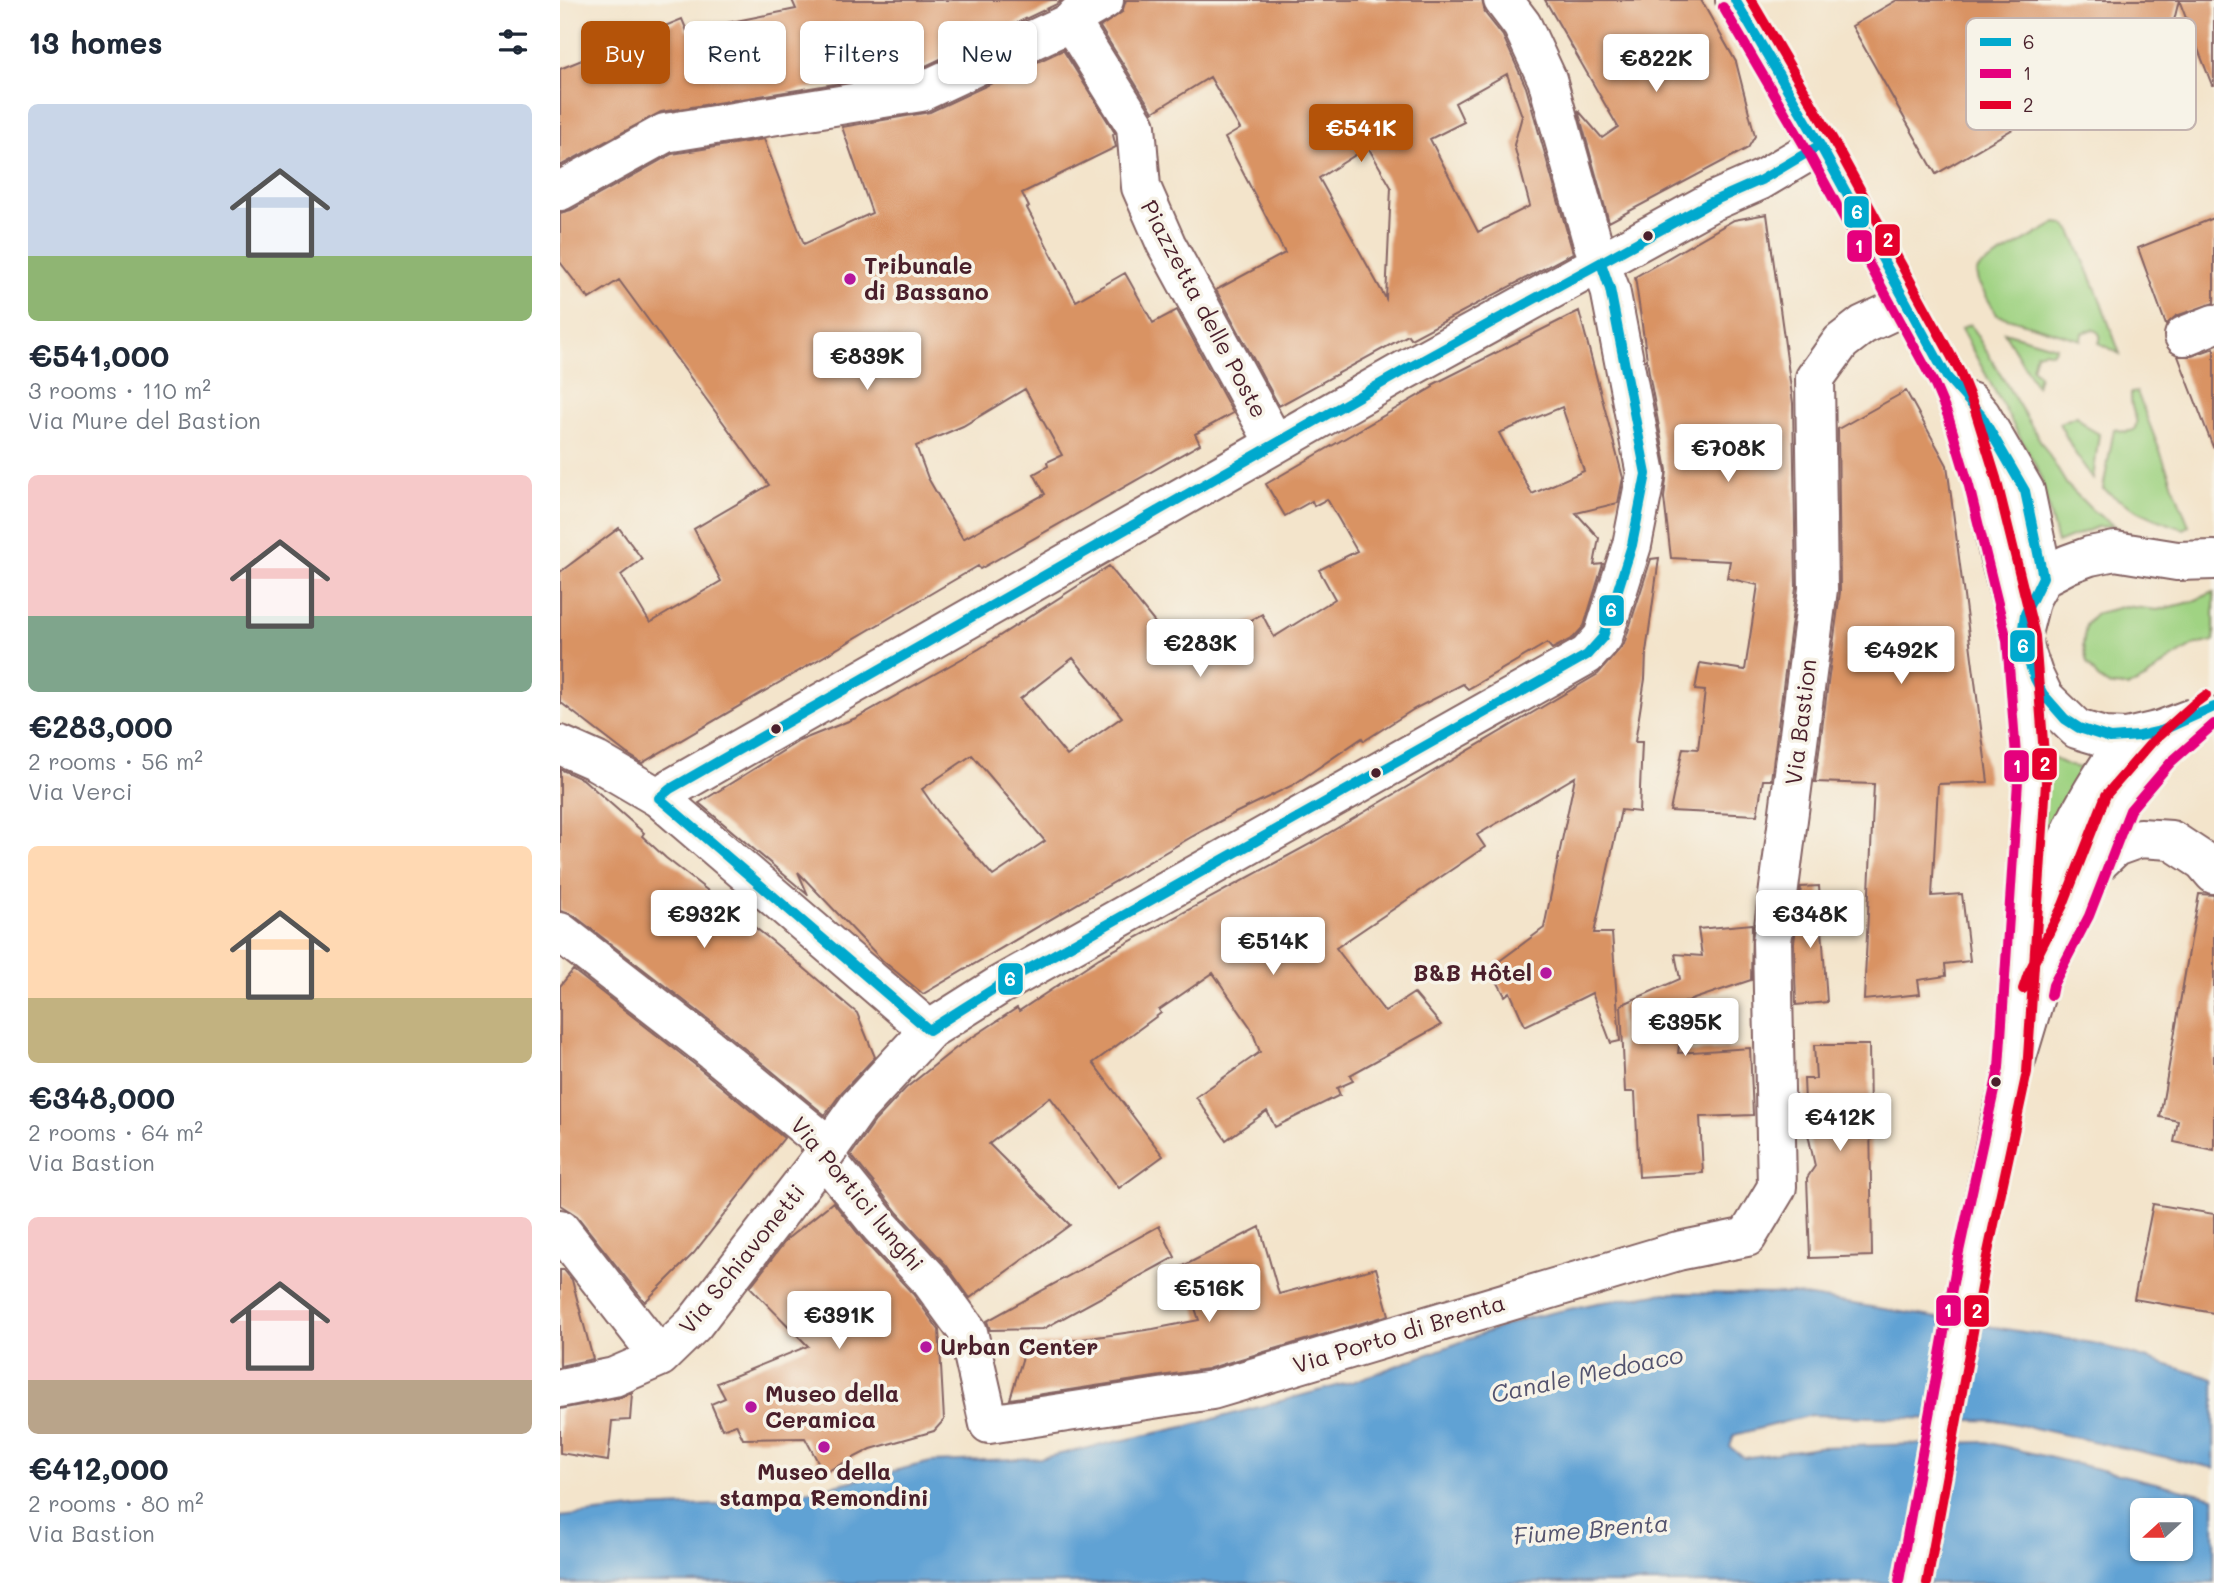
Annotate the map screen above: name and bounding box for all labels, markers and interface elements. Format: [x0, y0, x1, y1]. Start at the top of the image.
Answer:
legend [1966, 18, 2196, 130]
chip: Buy [581, 21, 670, 84]
chip: Rent [684, 21, 786, 84]
chip: Filters [800, 21, 924, 84]
chip: New [938, 21, 1037, 84]
text: 13 homes [28, 22, 163, 62]
icon: filters [494, 23, 532, 61]
text: 6 [2023, 29, 2034, 54]
pin: €822K [1607, 34, 1705, 94]
text: €822K [1619, 42, 1693, 72]
text: 1 [2023, 60, 2032, 85]
text: 2 [2023, 92, 2034, 117]
pin: €541K [1312, 104, 1410, 164]
text: €541K [1325, 112, 1397, 142]
icon: home [217, 150, 343, 276]
street label: Piazzetta delle Poste [1135, 194, 1275, 423]
line badge: 6 [1843, 195, 1870, 229]
text: 6 [1851, 199, 1863, 224]
line badge: 2 [1874, 223, 1901, 257]
text: 2 [1883, 227, 1893, 252]
unlabelled marker [1641, 229, 1655, 243]
line badge: 1 [1846, 229, 1873, 263]
text: 1 [1855, 233, 1863, 258]
place label: Tribunale di Bassano [864, 250, 989, 306]
marker: Tribunale di Bassano [842, 271, 858, 287]
pin: €839K [818, 332, 916, 392]
text: €541,000 [28, 335, 169, 375]
text: €839K [829, 340, 905, 370]
text: 3 rooms · 110 m² [28, 375, 211, 405]
text: Via Mure del Bastion [28, 405, 261, 435]
pin: €708K [1679, 424, 1777, 484]
text: €708K [1690, 432, 1766, 462]
icon: home [217, 521, 343, 647]
line badge: 6 [1598, 594, 1625, 627]
text: 6 [1605, 597, 1617, 622]
pin: €283K [1151, 620, 1249, 679]
pin: €492K [1852, 626, 1950, 686]
text: €283K [1163, 627, 1237, 657]
line badge: 6 [2009, 629, 2036, 663]
text: 6 [2017, 633, 2029, 658]
text: €492K [1863, 634, 1939, 664]
street label: Via Bastion [1777, 657, 1823, 787]
text: €283,000 [28, 706, 173, 746]
unlabelled marker [769, 722, 783, 736]
text: 2 rooms · 56 m² [28, 746, 203, 776]
line badge: 2 [2031, 747, 2058, 781]
line badge: 1 [2003, 749, 2030, 783]
text: 2 [2040, 751, 2050, 776]
text: 1 [2013, 753, 2021, 778]
unlabelled marker [1369, 766, 1383, 780]
text: Via Verci [28, 776, 133, 806]
pin: €932K [655, 890, 753, 950]
pin: €348K [1761, 890, 1859, 950]
icon: home [217, 892, 343, 1018]
text: €932K [667, 898, 741, 928]
text: €348K [1772, 898, 1848, 928]
pin: €514K [1224, 918, 1322, 977]
text: €514K [1237, 925, 1309, 955]
place label: B&B Hôtel [1413, 957, 1532, 987]
line badge: 6 [997, 962, 1024, 996]
marker: B&B Hôtel [1538, 965, 1554, 981]
text: 6 [1004, 966, 1016, 991]
pin: €395K [1636, 998, 1734, 1058]
text: €395K [1648, 1006, 1722, 1036]
unlabelled marker [1989, 1075, 2003, 1089]
text: €348,000 [28, 1077, 175, 1117]
pin: €412K [1791, 1094, 1889, 1153]
text: €412K [1804, 1101, 1876, 1131]
street label: Via Portici lunghi [784, 1110, 931, 1277]
text: 2 rooms · 64 m² [28, 1117, 203, 1147]
text: Via Bastion [28, 1147, 155, 1177]
street label: Via Schiavonetti [672, 1177, 811, 1339]
icon: home [217, 1263, 343, 1389]
pin: €516K [1160, 1264, 1258, 1324]
text: €516K [1173, 1272, 1245, 1302]
street label: Via Porto di Brenta [1289, 1287, 1508, 1380]
pin: €391K [790, 1292, 888, 1351]
line badge: 1 [1935, 1294, 1962, 1327]
line badge: 2 [1963, 1294, 1990, 1328]
text: 1 [1944, 1297, 1952, 1322]
text: 2 [1972, 1298, 1982, 1323]
text: €391K [803, 1299, 875, 1329]
place label: Urban Center [940, 1331, 1098, 1361]
water label: Canale Medoaco [1488, 1338, 1686, 1409]
marker: Urban Center [918, 1339, 934, 1355]
place label: Museo della Ceramica [765, 1378, 899, 1434]
marker: Museo della Ceramica [743, 1399, 759, 1415]
marker: Museo della stampa Remondini [816, 1439, 832, 1455]
text: €412,000 [28, 1448, 169, 1488]
place label: Museo della stampa Remondini [719, 1456, 929, 1512]
text: 2 rooms · 80 m² [28, 1488, 204, 1518]
north arrow [2130, 1498, 2193, 1561]
map controls [2130, 1498, 2193, 1561]
water label: Fiume Brenta [1512, 1506, 1670, 1551]
text: Via Bastion [28, 1518, 155, 1548]

